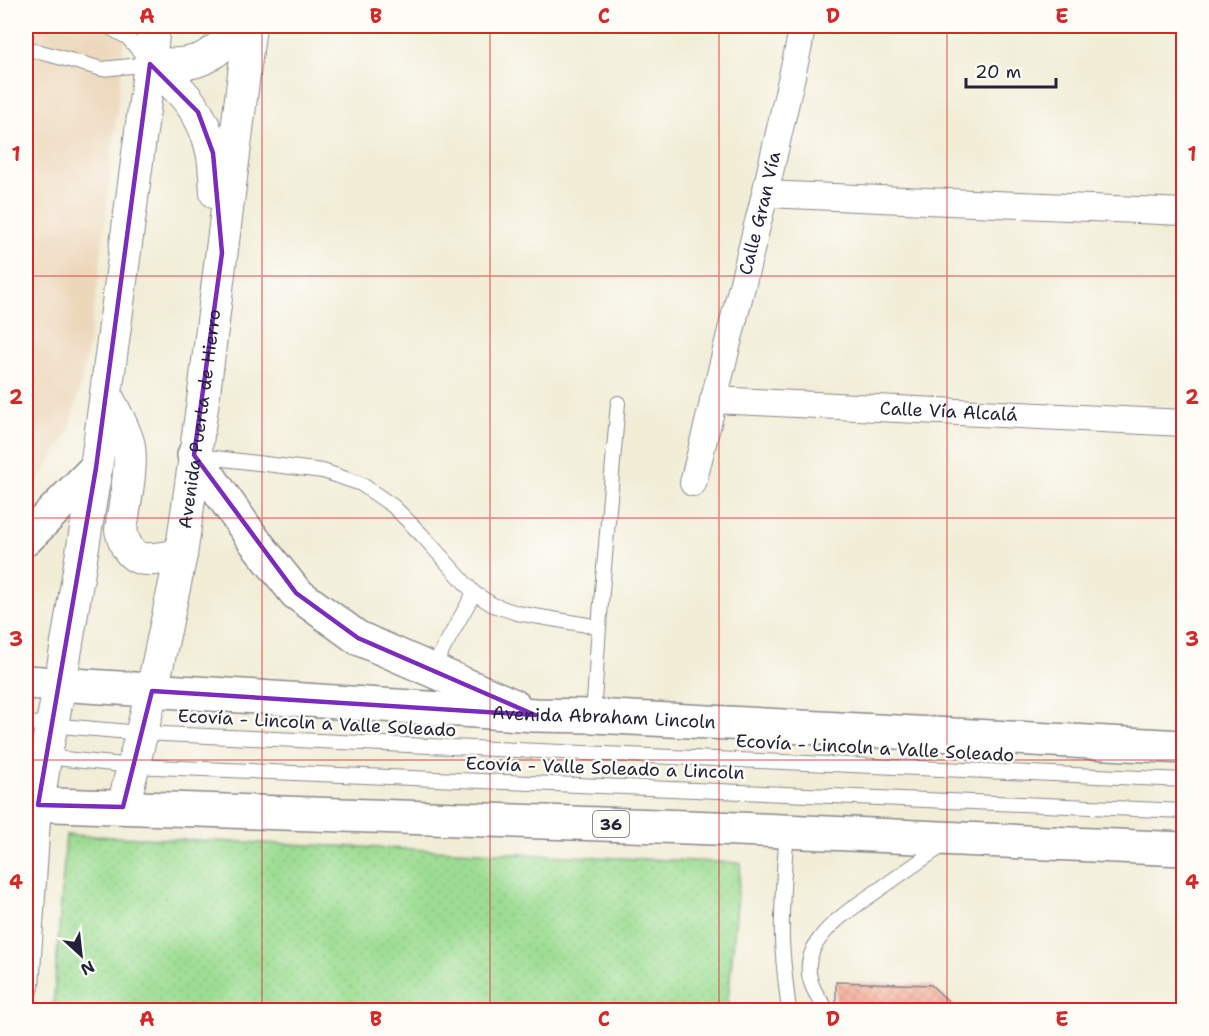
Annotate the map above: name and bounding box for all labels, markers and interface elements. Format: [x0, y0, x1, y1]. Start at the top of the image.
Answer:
text: A [139, 3, 155, 29]
text: B [370, 3, 382, 29]
text: C [598, 3, 610, 29]
text: D [826, 3, 840, 29]
text: E [1055, 3, 1069, 29]
scale bar [966, 51, 1056, 89]
text: 20 m [975, 60, 1021, 84]
text: 1 [11, 141, 21, 167]
text: 1 [1187, 141, 1197, 167]
street label: Calle Gran Vía [733, 149, 786, 277]
street label: Avenida Puerta de Hierro [173, 308, 226, 530]
text: 2 [9, 384, 23, 410]
text: 2 [1185, 384, 1199, 410]
street label: Calle Vía Alcalá [879, 396, 1018, 427]
text: 3 [9, 626, 23, 652]
text: 3 [1185, 626, 1199, 652]
street label: Avenida Abraham Lincoln [491, 700, 716, 734]
street label: Ecovía - Lincoln a Valle Soleado [177, 704, 457, 742]
street label: Ecovía - Lincoln a Valle Soleado [735, 729, 1015, 767]
street label: Ecovía - Valle Soleado a Lincoln [465, 751, 745, 785]
road number: 36 [593, 811, 629, 837]
text: 4 [9, 869, 23, 895]
text: 4 [1185, 869, 1199, 895]
north arrow [51, 925, 111, 985]
text: N [77, 956, 98, 980]
text: A [139, 1006, 155, 1032]
text: B [370, 1006, 382, 1032]
text: C [598, 1006, 610, 1032]
text: D [826, 1006, 840, 1032]
text: E [1055, 1006, 1069, 1032]

